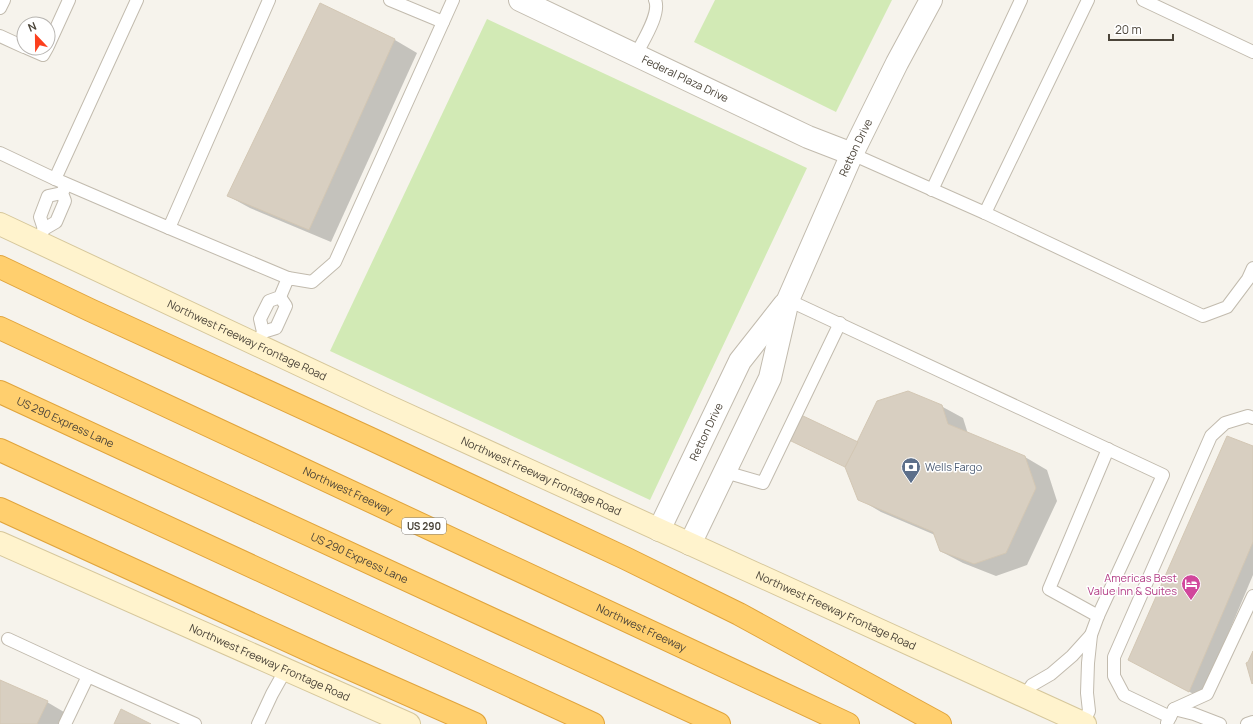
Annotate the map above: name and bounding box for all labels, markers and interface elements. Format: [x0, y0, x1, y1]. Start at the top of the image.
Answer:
north arrow [16, 16, 56, 56]
scale bar [1109, 16, 1173, 42]
text: N [26, 18, 39, 35]
text: 20 m [1115, 21, 1142, 38]
street label: Federal Plaza Drive [640, 51, 732, 105]
street label: Retton Drive [835, 115, 876, 179]
street label: Northwest Freeway Frontage Road [165, 296, 329, 383]
street label: US 290 Express Lane [14, 393, 117, 451]
street label: Retton Drive [685, 400, 726, 463]
street label: Northwest Freeway Frontage Road [459, 433, 624, 519]
bank icon: Wells Fargo [900, 456, 922, 484]
place label: Wells Fargo [925, 459, 983, 474]
street label: Northwest Freeway [301, 463, 396, 518]
road number: US 290 [402, 518, 446, 534]
street label: US 290 Express Lane [309, 529, 411, 587]
street label: Northwest Freeway Frontage Road [754, 567, 919, 653]
place label: Americas Best Value Inn & Suites [1088, 570, 1177, 598]
hotel icon: Americas Best Value Inn & Suites [1180, 573, 1202, 601]
street label: Northwest Freeway [594, 600, 689, 655]
street label: Northwest Freeway Frontage Road [187, 620, 353, 704]

